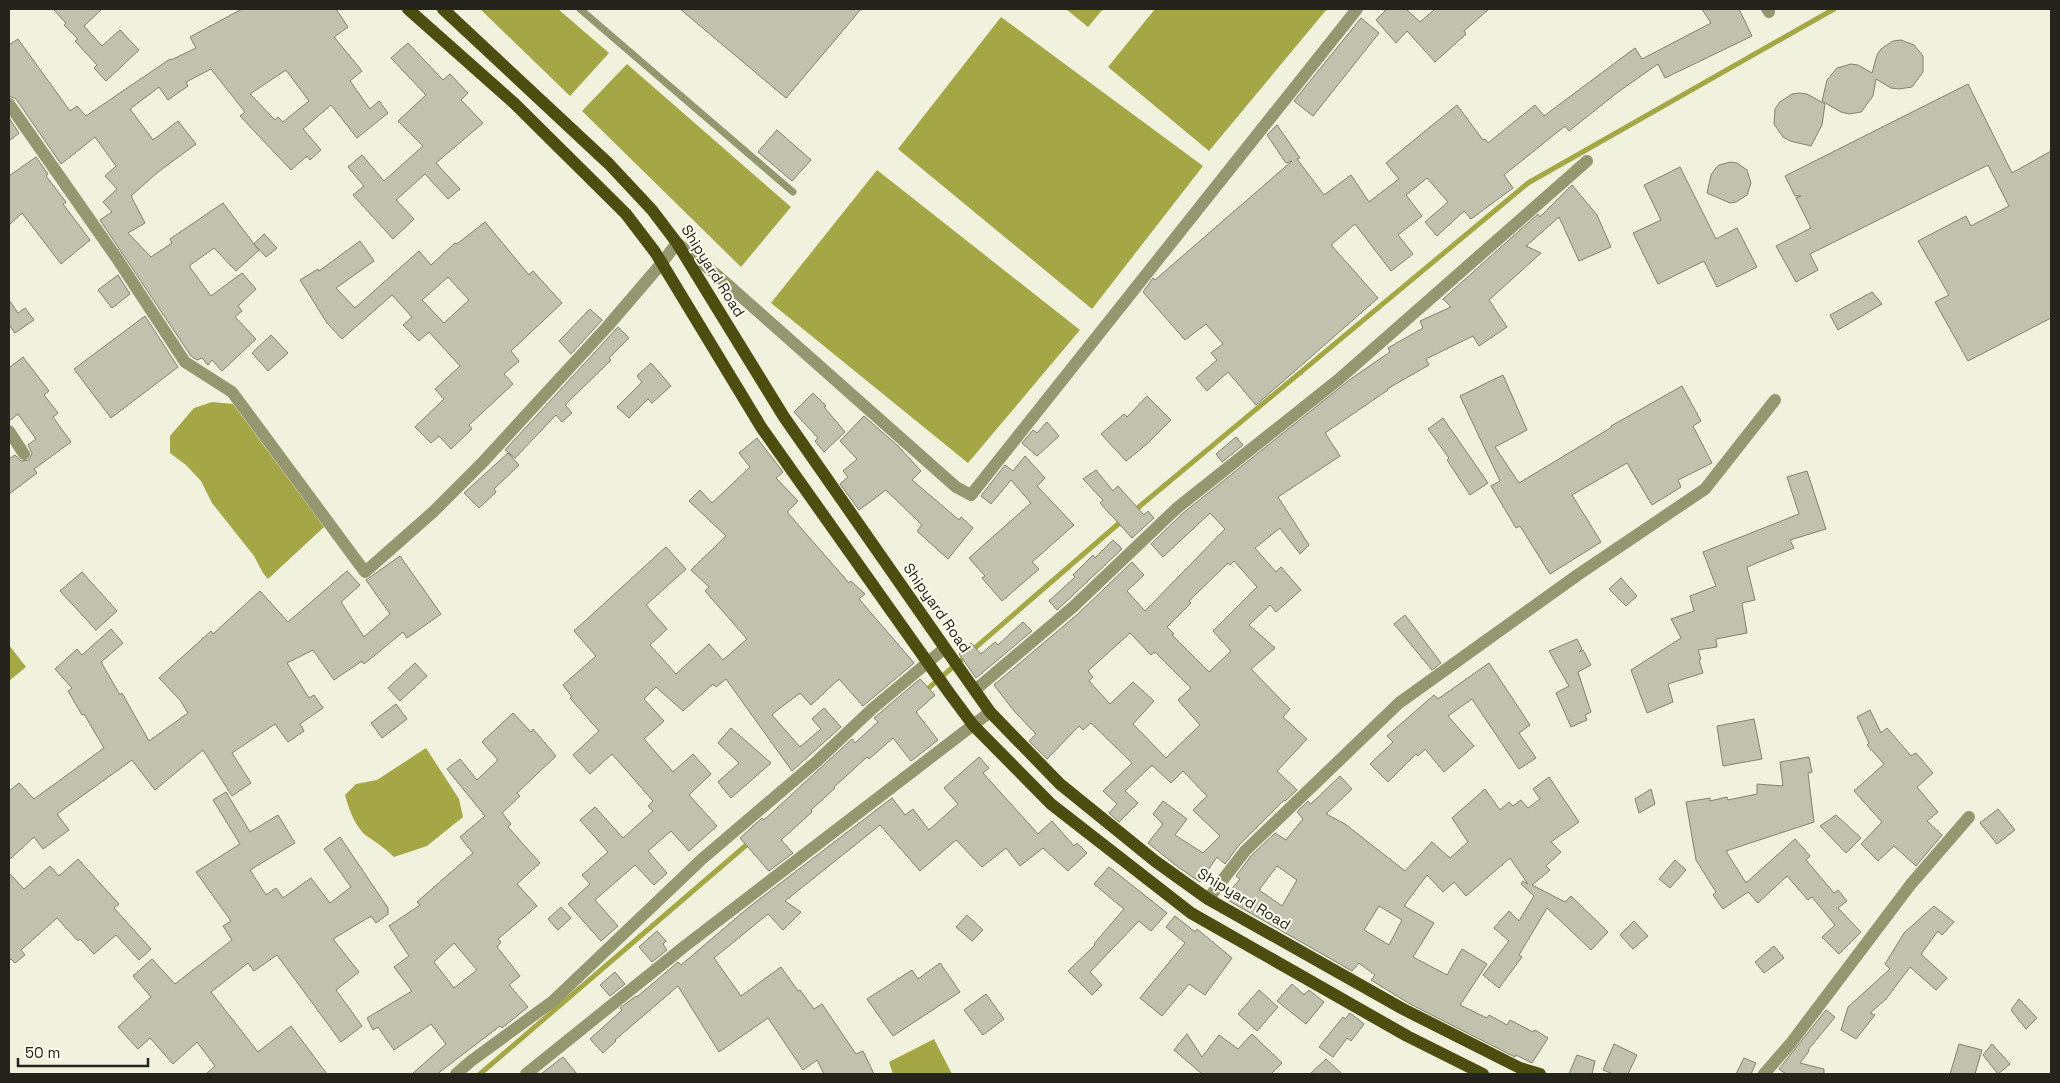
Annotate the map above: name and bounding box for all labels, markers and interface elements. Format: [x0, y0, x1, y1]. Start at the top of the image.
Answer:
street label: Shipyard Road [677, 221, 749, 320]
street label: Shipyard Road [899, 559, 975, 656]
street label: Shipyard Road [1194, 863, 1294, 934]
scale bar [18, 1036, 148, 1068]
text: 50 m [25, 1043, 60, 1062]

